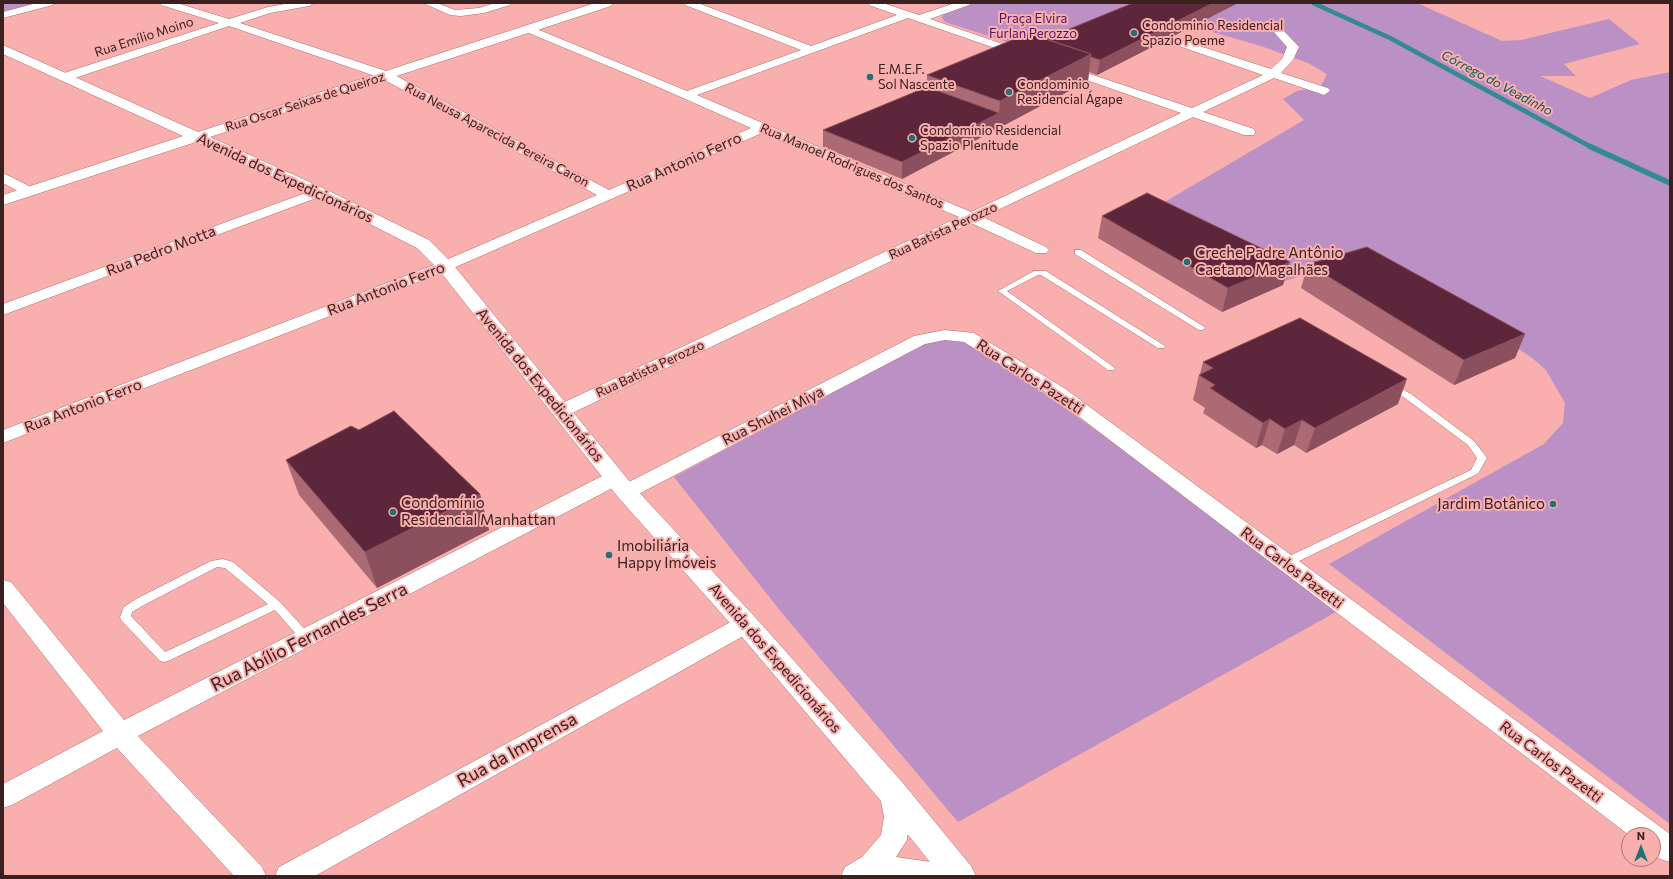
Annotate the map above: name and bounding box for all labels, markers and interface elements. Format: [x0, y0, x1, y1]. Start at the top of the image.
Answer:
park label: Praça Elvira Furlan Perozzo [989, 11, 1077, 42]
street label: Rua Emílio Moino [92, 14, 196, 60]
place label: Condominio Residencial Spazio Poeme [1142, 18, 1283, 49]
marker: Condominio Residencial Spazio Poeme [1129, 28, 1139, 38]
water label: Córrego do Veadinho [1439, 47, 1555, 119]
place label: E.M.E.F. Sol Nascente [878, 62, 955, 93]
street label: Rua Oscar Seixas de Queiroz [223, 69, 387, 135]
marker: E.M.E.F. Sol Nascente [865, 72, 875, 82]
place label: Condominio Residencial Ágape [1017, 77, 1123, 108]
street label: Rua Neusa Aparecida Pereira Caron [402, 80, 592, 190]
marker: Condominio Residencial Ágape [1004, 87, 1014, 97]
street label: Rua Manoel Rodrigues dos Santos [758, 120, 946, 212]
place label: Condomínio Residencial Spazio Plenitude [920, 123, 1061, 154]
street label: Avenida dos Expedicionários [194, 129, 376, 227]
street label: Rua Antonio Ferro [624, 129, 744, 195]
marker: Condomínio Residencial Spazio Plenitude [907, 133, 917, 143]
street label: Rua Batista Perozzo [886, 199, 1000, 263]
street label: Rua Pedro Motta [104, 222, 218, 280]
place label: Creche Padre Antônio Caetano Magalhães [1195, 244, 1344, 279]
marker: Creche Padre Antônio Caetano Magalhães [1182, 257, 1192, 267]
street label: Rua Antonio Ferro [325, 258, 447, 320]
street label: Avenida dos Expedicionários [472, 305, 608, 465]
street label: Rua Carlos Pazetti [973, 336, 1087, 418]
street label: Rua Batista Perozzo [593, 337, 707, 401]
street label: Rua Antonio Ferro [22, 375, 144, 437]
street label: Rua Shuhei Miya [719, 383, 827, 449]
place label: Condomínio Residencial Manhattan [401, 494, 556, 529]
place label: Jardim Botânico [1437, 495, 1545, 513]
marker: Jardim Botânico [1548, 499, 1558, 509]
marker: Condomínio Residencial Manhattan [388, 507, 398, 517]
street label: Rua Carlos Pazetti [1237, 523, 1347, 613]
place label: Imobiliária Happy Imóveis [617, 537, 716, 572]
marker: Imobiliária Happy Imóveis [604, 550, 614, 560]
street label: Rua Abílio Fernandes Serra [207, 578, 411, 696]
street label: Avenida dos Expedicionários [705, 579, 845, 737]
street label: Rua da Imprensa [453, 708, 581, 792]
street label: Rua Carlos Pazetti [1496, 717, 1606, 807]
north arrow [1621, 827, 1661, 867]
text: N [1637, 829, 1645, 842]

